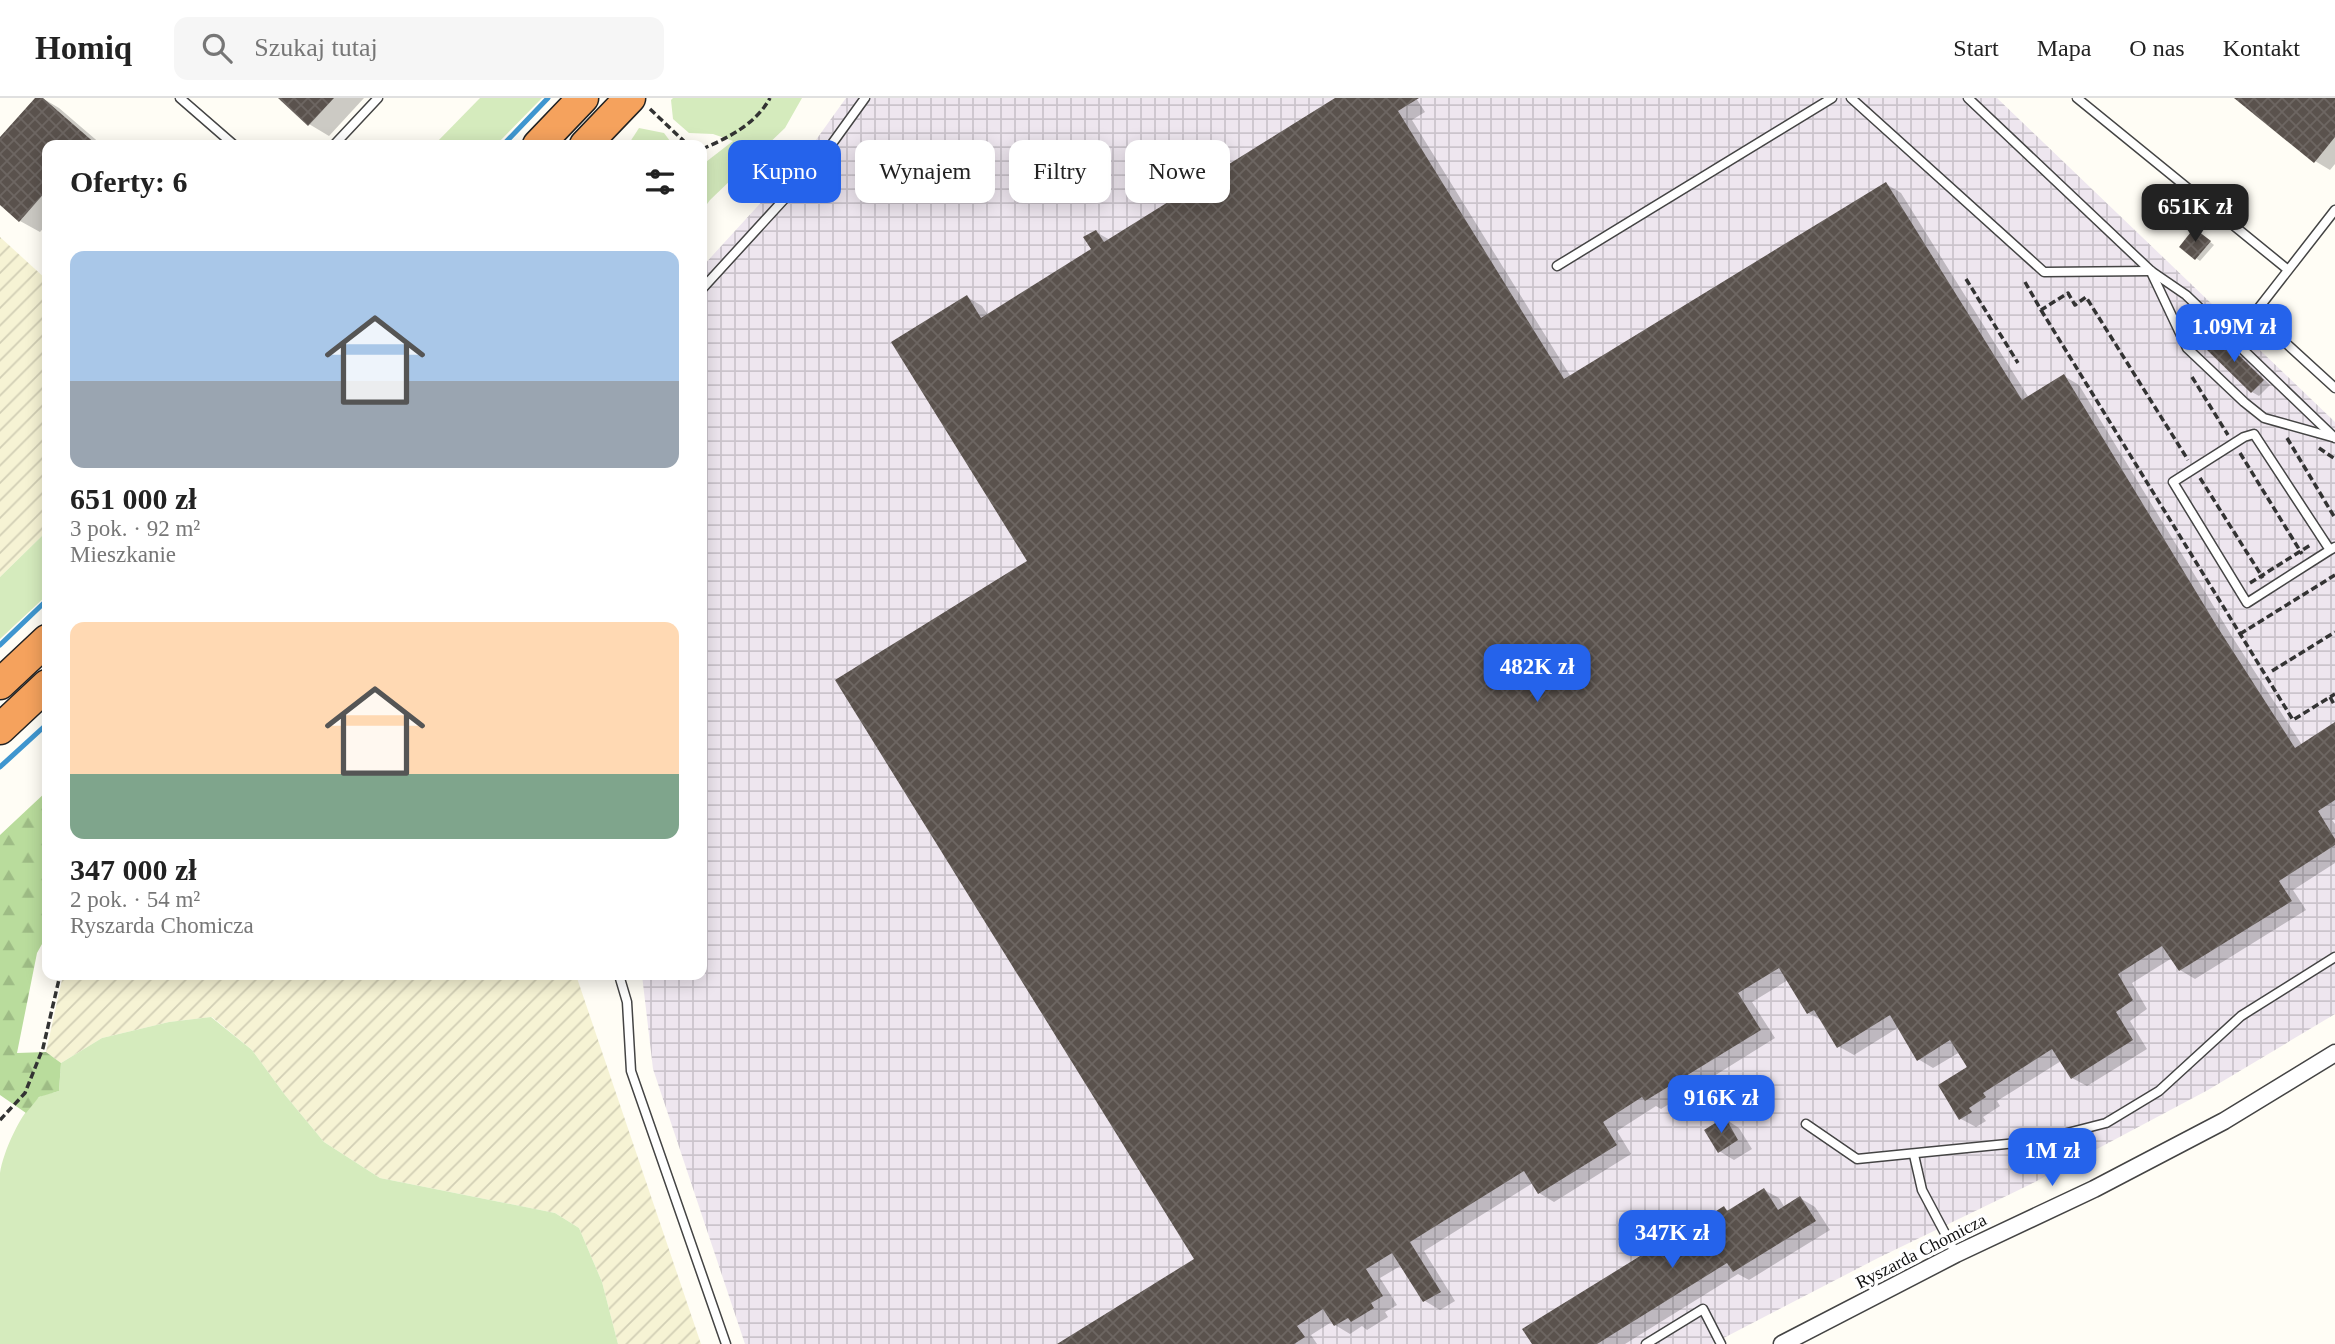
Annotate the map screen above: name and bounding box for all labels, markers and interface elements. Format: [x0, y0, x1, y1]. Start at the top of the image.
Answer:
search box [174, 17, 664, 80]
icon: search [198, 29, 236, 67]
text: Homiq [35, 30, 132, 66]
text: Szukaj tutaj [254, 33, 378, 62]
text: Start [1953, 35, 1999, 61]
text: Mapa [2037, 35, 2091, 61]
text: O nas [2129, 35, 2185, 61]
text: Kontakt [2223, 35, 2300, 61]
chip: Kupno [728, 140, 841, 203]
chip: Wynajem [855, 140, 995, 203]
chip: Filtry [1009, 140, 1111, 203]
chip: Nowe [1125, 140, 1230, 203]
icon: filters [641, 163, 679, 201]
text: Oferty: 6 [70, 165, 187, 198]
pin: 651K zł [2130, 184, 2260, 244]
text: 651K zł [2158, 194, 2232, 219]
icon: home [312, 297, 438, 423]
pin: 1.09M zł [2162, 304, 2306, 364]
text: 1.09M zł [2192, 314, 2276, 339]
text: 651 000 zł [70, 482, 197, 515]
text: 3 pok. · 92 m² [70, 516, 200, 541]
text: Mieszkanie [70, 542, 176, 567]
pin: 482K zł [1472, 644, 1602, 704]
text: 482K zł [1500, 654, 1574, 679]
icon: home [312, 668, 438, 794]
text: 347 000 zł [70, 853, 197, 886]
text: 2 pok. · 54 m² [70, 887, 200, 912]
text: Ryszarda Chomicza [70, 913, 254, 938]
pin: 916K zł [1656, 1076, 1786, 1135]
text: 916K zł [1684, 1085, 1758, 1110]
pin: 1M zł [2003, 1128, 2101, 1188]
text: 1M zł [2024, 1138, 2080, 1163]
street label: Ryszarda Chomicza [1852, 1209, 1990, 1293]
pin: 347K zł [1607, 1210, 1737, 1270]
text: 347K zł [1635, 1220, 1709, 1245]

